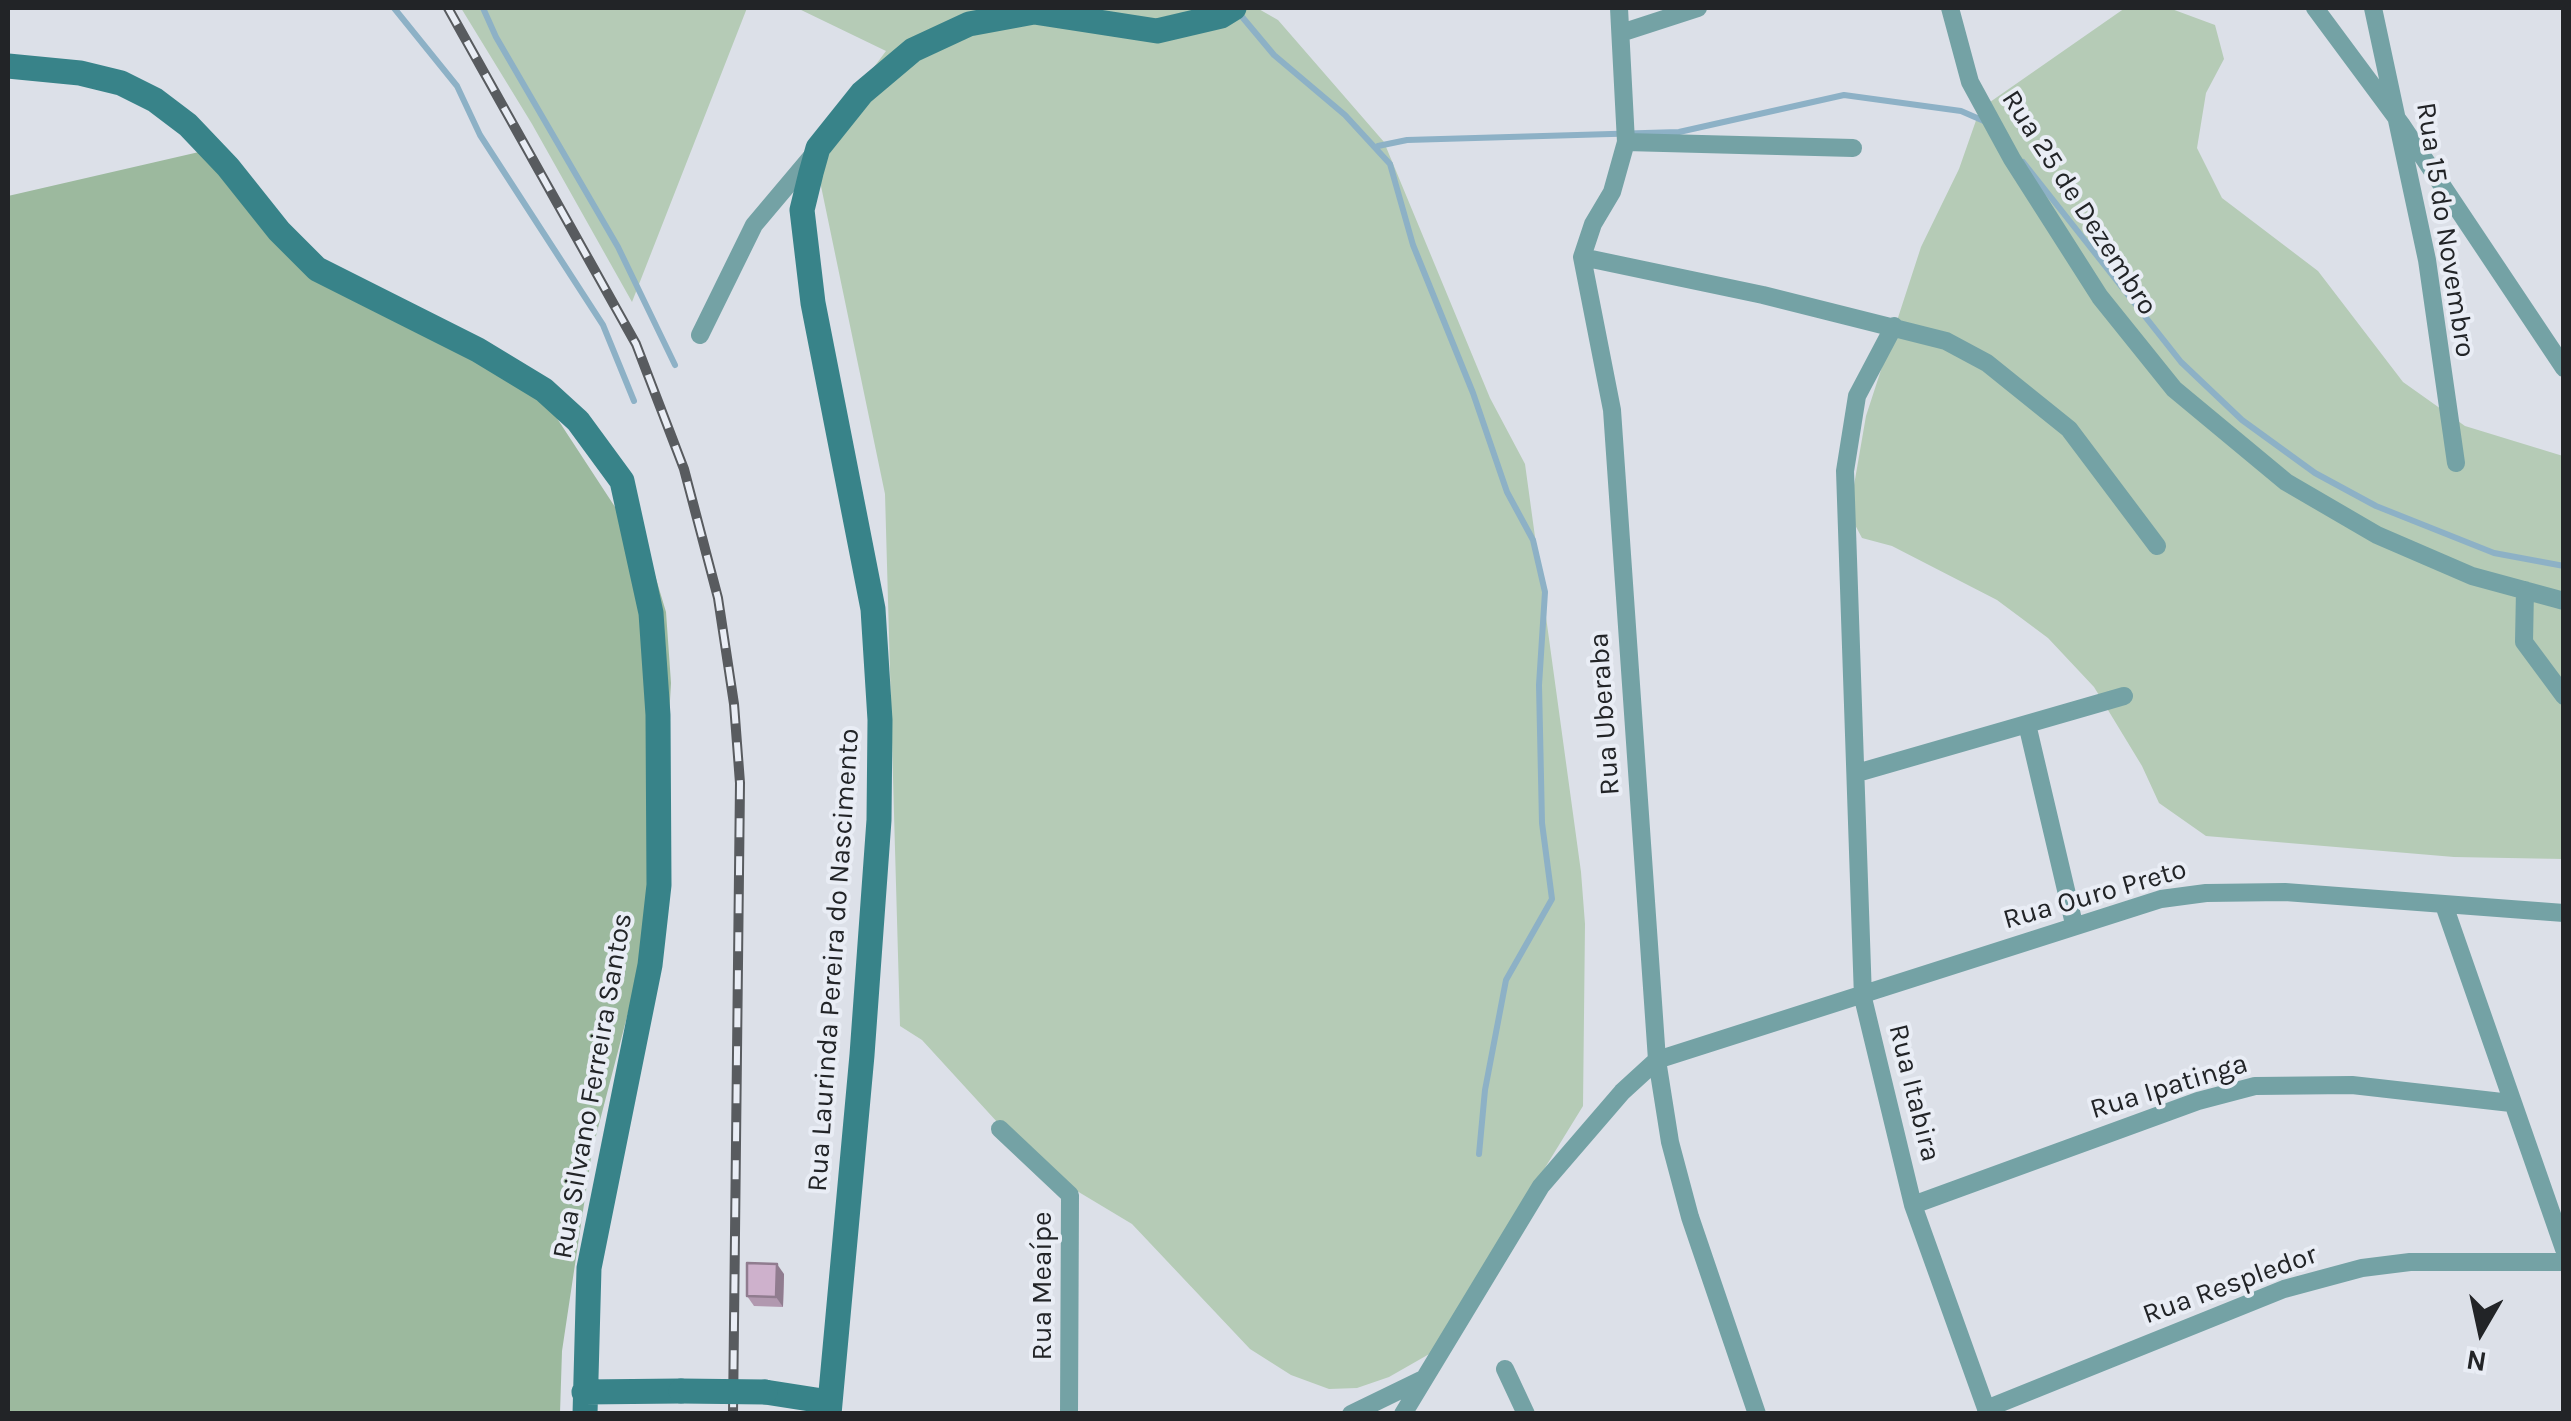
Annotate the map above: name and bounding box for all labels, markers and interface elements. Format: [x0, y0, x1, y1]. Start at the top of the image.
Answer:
street label: Rua 25 de Dezembro [1994, 84, 2164, 322]
street label: Rua 15 do Novembro [2408, 100, 2482, 360]
street label: Rua Uberaba [1583, 632, 1627, 796]
street label: Rua Laurinda Pereira do Nascimento [801, 727, 867, 1193]
street label: Rua Ouro Preto [1999, 853, 2191, 937]
street label: Rua Silvano Ferreira Santos [546, 910, 640, 1262]
street label: Rua Itabira [1881, 1021, 1947, 1165]
street label: Rua Ipatinga [2086, 1047, 2252, 1127]
street label: Rua Meaípe [1026, 1212, 1060, 1360]
street label: Rua Respledor [2138, 1238, 2322, 1332]
north arrow [2431, 1281, 2531, 1381]
text: N [2464, 1343, 2489, 1379]

